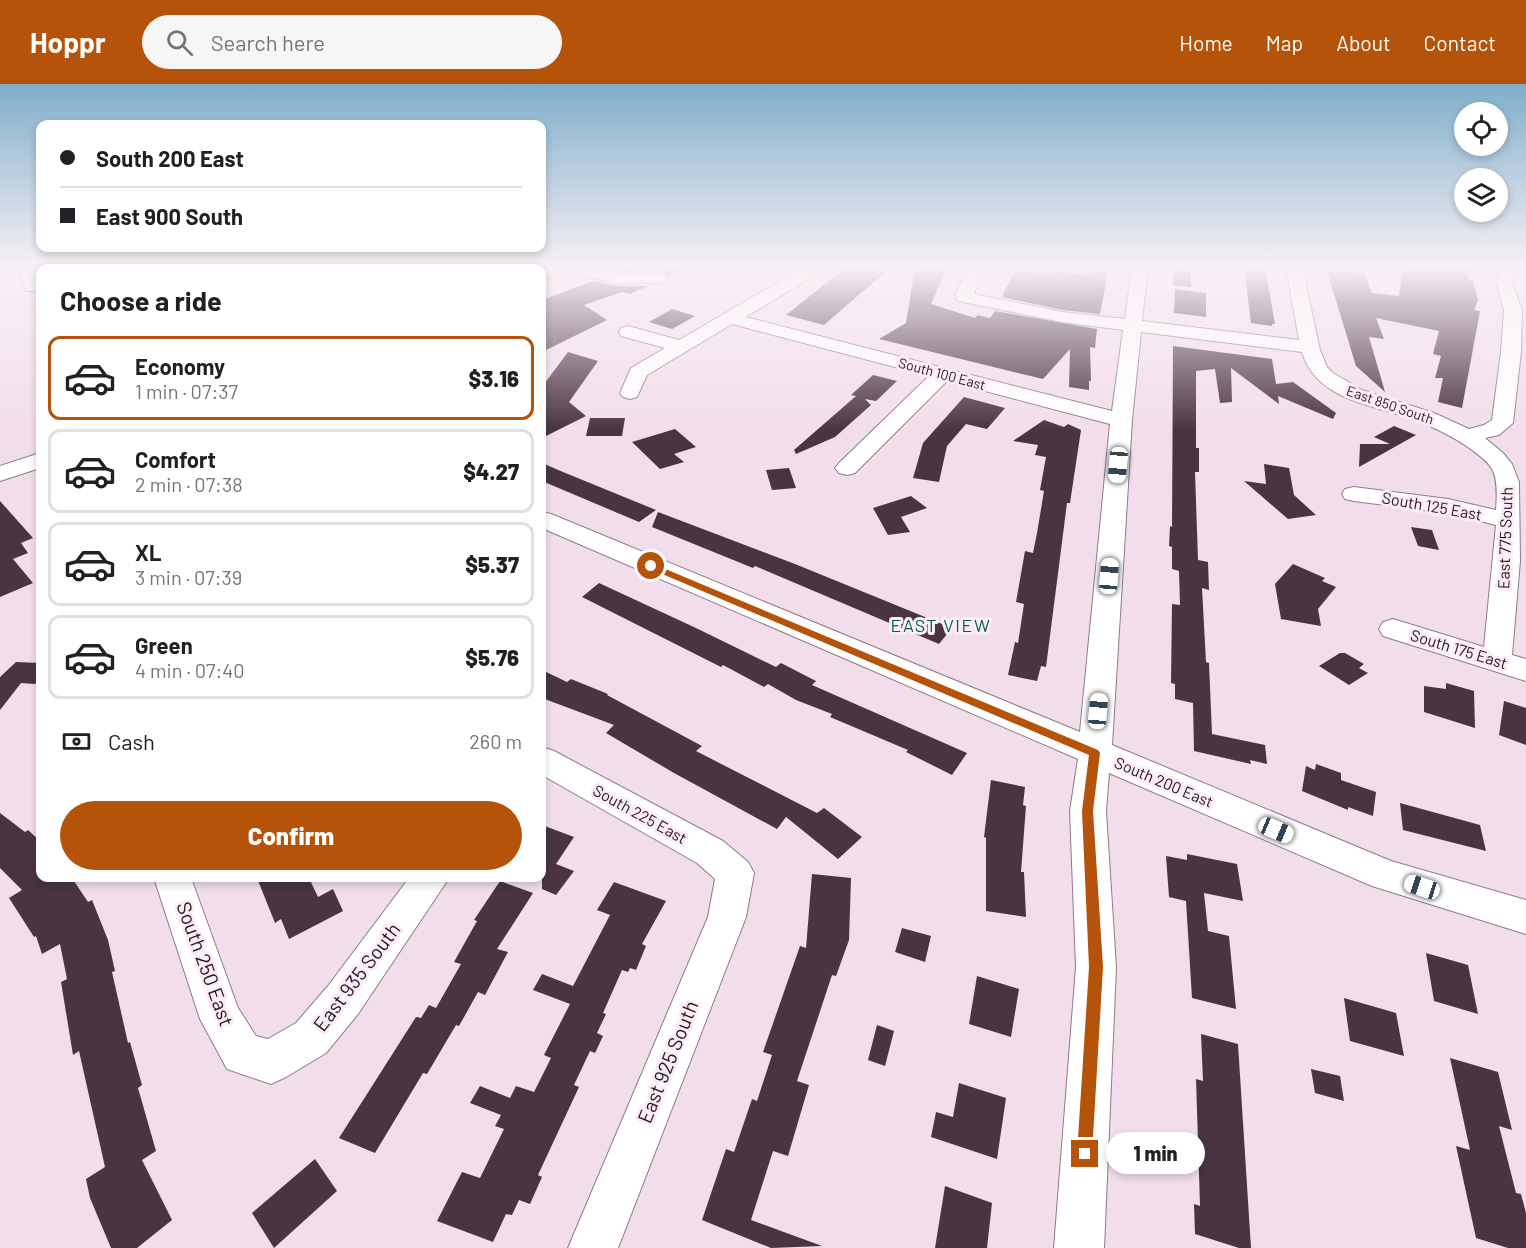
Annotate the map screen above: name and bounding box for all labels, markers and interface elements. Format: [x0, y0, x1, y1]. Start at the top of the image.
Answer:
search box [142, 15, 562, 69]
text: Hoppr [30, 25, 106, 59]
icon: search [163, 26, 196, 59]
text: Search here [211, 29, 325, 55]
text: Home [1179, 30, 1233, 55]
text: Map [1266, 30, 1303, 55]
text: About [1336, 30, 1391, 55]
text: Contact [1424, 30, 1496, 55]
map controls [1454, 102, 1508, 222]
button: locate [1454, 102, 1508, 156]
text: South 200 East [96, 145, 244, 171]
button: layers [1454, 168, 1508, 222]
text: East 900 South [96, 203, 243, 229]
text: Choose a ride [60, 284, 222, 316]
icon: car [63, 351, 117, 405]
text: Economy [135, 353, 225, 379]
street label: South 100 East [897, 354, 988, 393]
text: $3.16 [469, 365, 519, 391]
text: 1 min · 07:37 [135, 379, 238, 403]
street label: East 850 South [1344, 382, 1436, 427]
icon: car [63, 444, 117, 498]
text: Comfort [135, 446, 216, 472]
car [1107, 446, 1129, 484]
text: $4.27 [463, 458, 519, 484]
text: 2 min · 07:38 [135, 472, 243, 496]
street label: South 125 East [1381, 487, 1484, 524]
street label: East 775 South [1493, 487, 1516, 589]
icon: car [63, 537, 117, 591]
text: XL [135, 539, 161, 565]
text: $5.37 [465, 551, 519, 577]
route start [637, 552, 664, 579]
car [1098, 557, 1120, 595]
text: 3 min · 07:39 [135, 565, 242, 589]
district label: EAST VIEW [891, 614, 991, 636]
street label: South 175 East [1408, 625, 1510, 672]
icon: car [63, 630, 117, 684]
text: Green [135, 632, 193, 658]
text: $5.76 [465, 644, 519, 670]
text: 4 min · 07:40 [135, 658, 245, 682]
car [1087, 692, 1109, 730]
icon: cash [60, 725, 93, 758]
text: Cash [108, 728, 155, 754]
text: 260 m [469, 729, 522, 753]
street label: South 200 East [1112, 752, 1216, 811]
street label: South 225 East [590, 780, 690, 847]
button: Confirm [60, 801, 522, 870]
car [1256, 815, 1296, 845]
car [1402, 873, 1442, 901]
street label: South 250 East [172, 898, 240, 1029]
street label: East 935 South [308, 917, 405, 1035]
street label: East 925 South [632, 997, 703, 1126]
callout: 1 min [1106, 1133, 1205, 1175]
route end [1071, 1140, 1098, 1167]
text: 1 min [1134, 1141, 1177, 1165]

